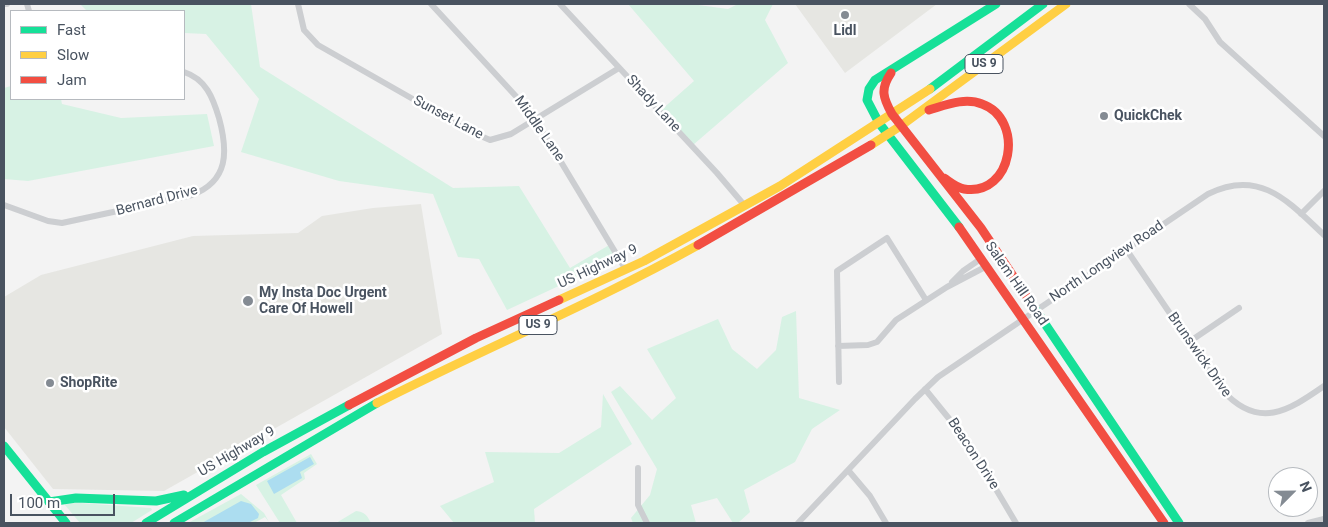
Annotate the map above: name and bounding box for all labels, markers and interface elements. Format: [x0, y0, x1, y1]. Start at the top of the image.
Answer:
marker: Lidl [839, 9, 851, 21]
legend [10, 10, 185, 100]
text: Fast [57, 21, 86, 39]
place label: Lidl [834, 23, 856, 39]
text: Slow [57, 46, 89, 64]
road number: US 9 [965, 54, 1003, 74]
text: Jam [57, 71, 87, 89]
street label: Shady Lane [622, 72, 684, 136]
street label: Sunset Lane [410, 93, 486, 143]
street label: Middle Lane [510, 93, 568, 165]
place label: QuickChek [1114, 108, 1182, 124]
marker: QuickChek [1098, 110, 1110, 122]
street label: Bernard Drive [114, 182, 200, 220]
street label: North Longview Road [1047, 218, 1167, 306]
street label: Salem Hill Road [981, 239, 1051, 329]
street label: US Highway 9 [556, 241, 640, 293]
place label: My Insta Doc Urgent Care Of Howell [259, 285, 387, 318]
marker: My Insta Doc Urgent Care Of Howell [241, 294, 255, 308]
street label: Brunswick Drive [1164, 309, 1234, 401]
road number: US 9 [519, 316, 557, 334]
place label: ShopRite [60, 375, 117, 391]
marker: ShopRite [44, 377, 56, 389]
street label: Beacon Drive [944, 415, 1002, 493]
street label: US Highway 9 [196, 423, 278, 481]
north arrow [1268, 467, 1318, 517]
text: N [1297, 479, 1315, 494]
scale bar [12, 484, 118, 516]
text: 100 m [18, 494, 60, 512]

